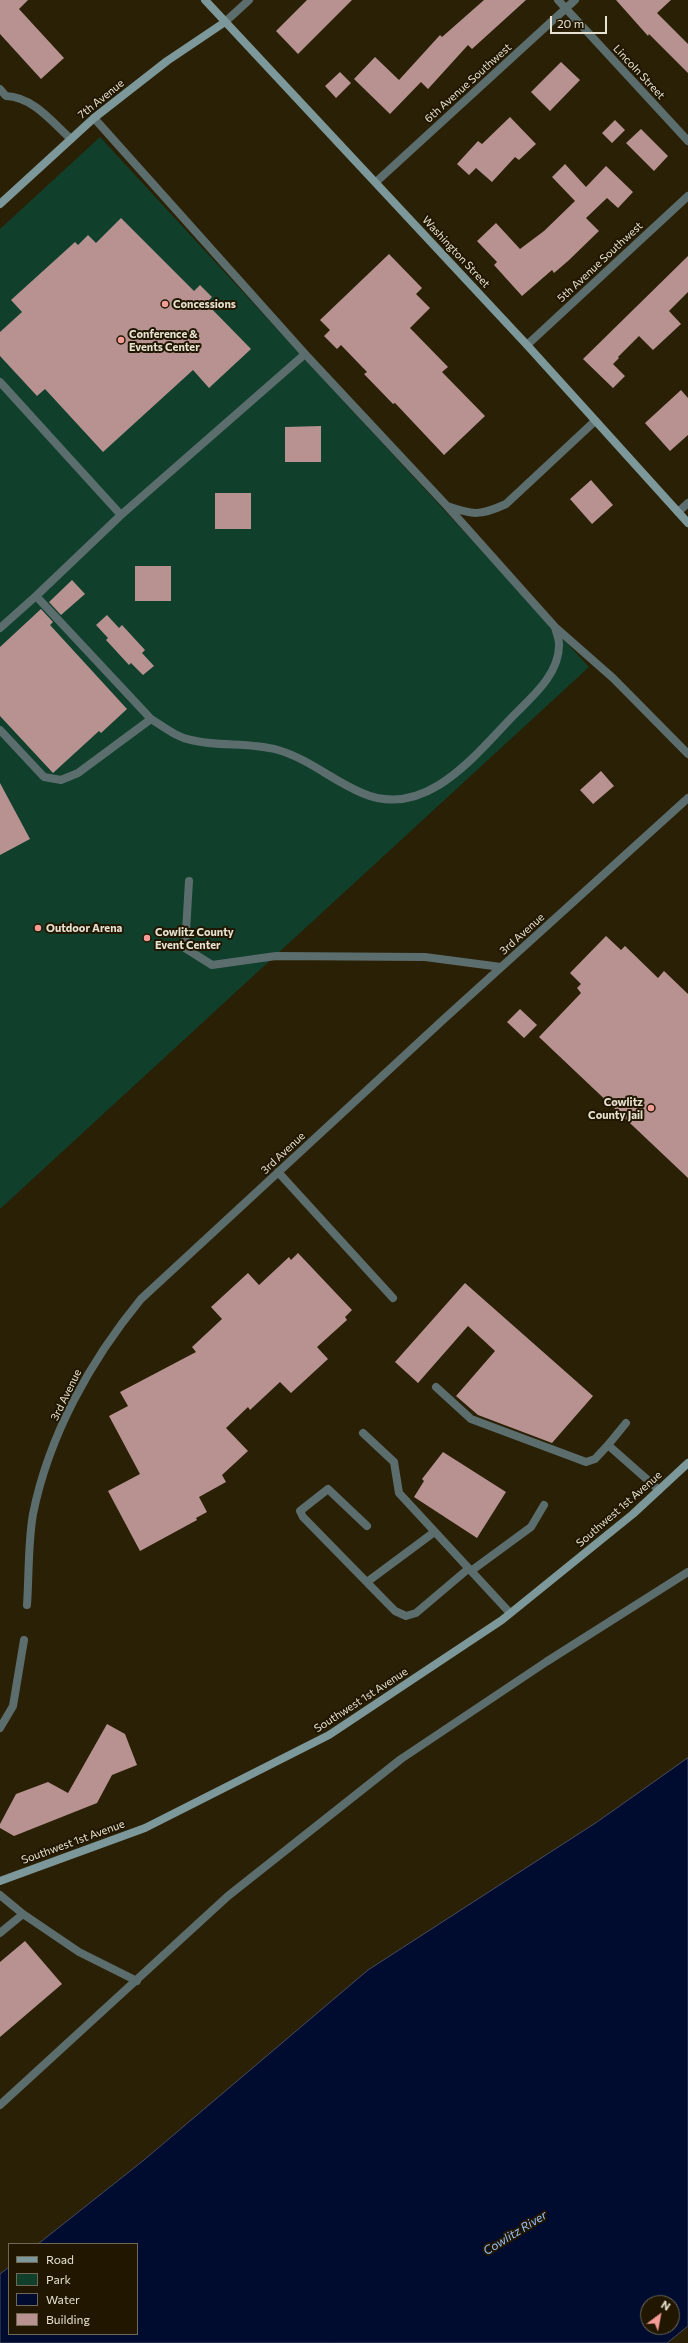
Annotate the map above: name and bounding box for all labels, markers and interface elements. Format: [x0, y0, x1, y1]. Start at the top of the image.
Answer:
scale bar [552, 8, 609, 34]
text: 20 m [557, 16, 584, 30]
street label: 6th Avenue Southwest [422, 41, 514, 125]
street label: Lincoln Street [610, 42, 668, 102]
street label: 7th Avenue [75, 76, 127, 122]
street label: Washington Street [419, 213, 493, 291]
street label: 5th Avenue Southwest [555, 219, 645, 305]
place label: Concessions [173, 297, 236, 311]
marker: Concessions [160, 299, 170, 309]
place label: Conference & Events Center [129, 327, 200, 353]
marker: Conference & Events Center [116, 335, 126, 345]
street label: 3rd Avenue [497, 910, 547, 958]
place label: Outdoor Arena [46, 921, 122, 935]
marker: Outdoor Arena [33, 923, 43, 933]
place label: Cowlitz County Event Center [155, 925, 234, 951]
marker: Cowlitz County Event Center [142, 933, 152, 943]
place label: Cowlitz County Jail [588, 1095, 643, 1121]
marker: Cowlitz County Jail [646, 1103, 656, 1113]
street label: 3rd Avenue [258, 1129, 308, 1177]
street label: 3rd Avenue [48, 1367, 84, 1423]
street label: Southwest 1st Avenue [574, 1468, 664, 1550]
street label: Southwest 1st Avenue [312, 1665, 410, 1735]
street label: Southwest 1st Avenue [20, 1817, 126, 1867]
water label: Cowlitz River [481, 2208, 549, 2258]
legend [8, 2243, 138, 2335]
text: Road [46, 2252, 74, 2266]
text: Park [46, 2272, 71, 2286]
text: Water [46, 2292, 80, 2306]
north arrow [640, 2295, 680, 2335]
text: N [659, 2298, 673, 2313]
text: Building [46, 2312, 90, 2326]

